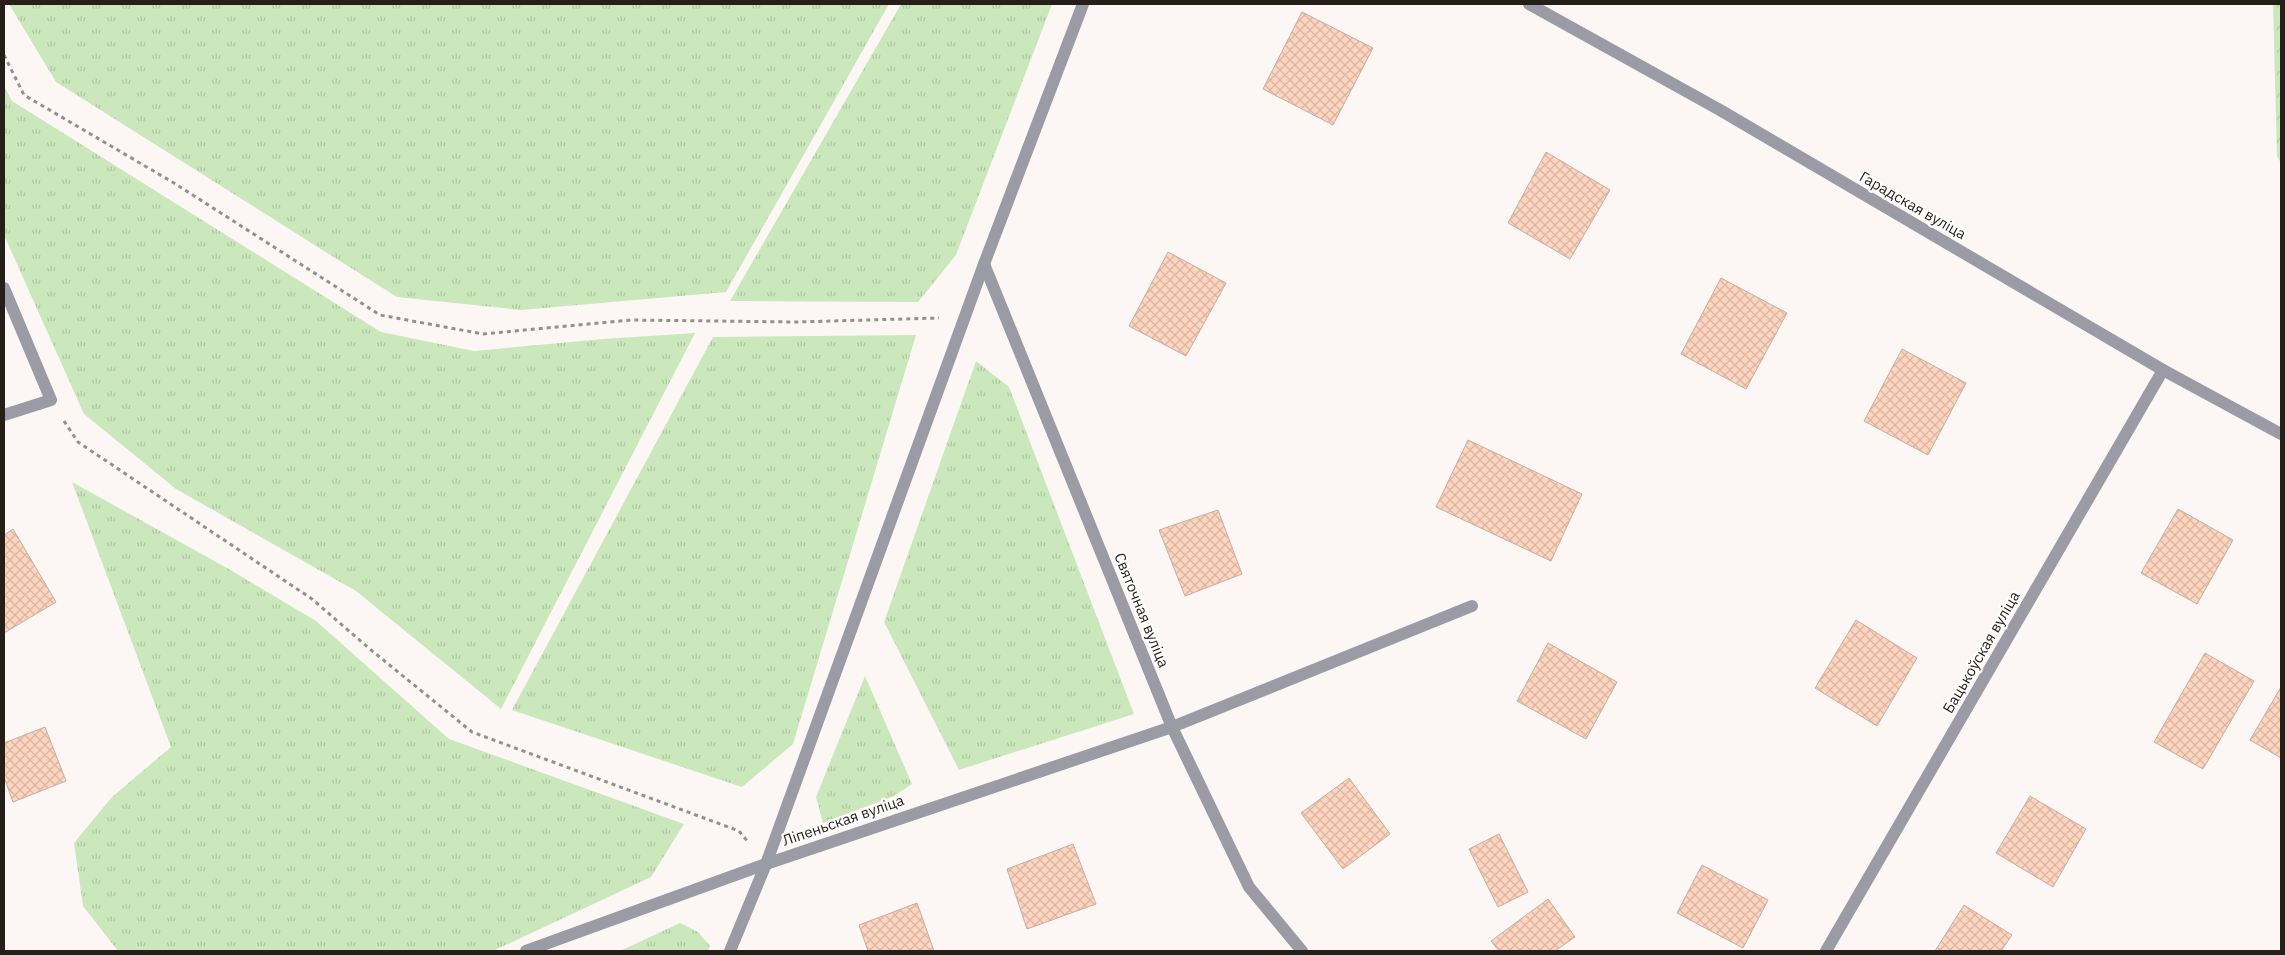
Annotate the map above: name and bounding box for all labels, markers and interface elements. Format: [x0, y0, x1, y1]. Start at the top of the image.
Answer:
street label: Гарадская вуліца [1856, 167, 1970, 243]
street label: Святочная вуліца [1110, 550, 1174, 670]
street label: Бацькоўская вуліца [1938, 588, 2024, 716]
street label: Ліпеньская вуліца [780, 790, 906, 850]

